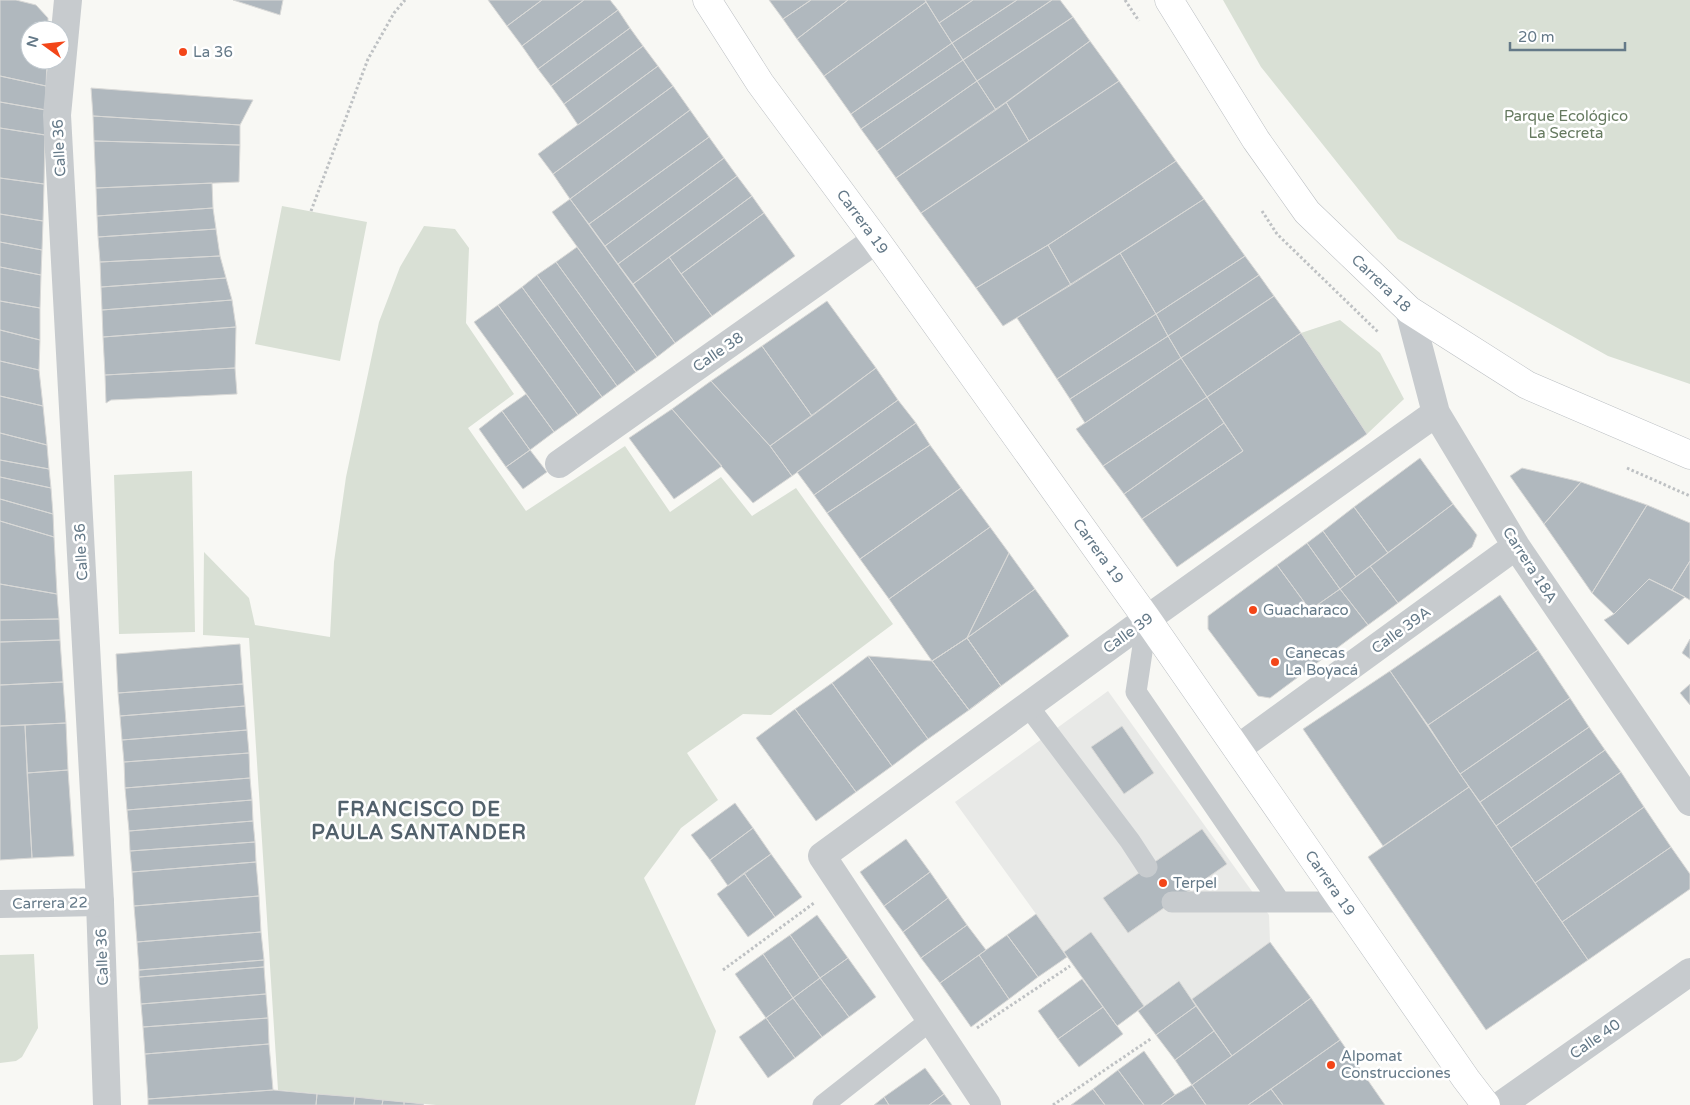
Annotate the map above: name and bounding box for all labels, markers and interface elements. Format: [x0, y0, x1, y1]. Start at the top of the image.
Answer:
north arrow [20, 20, 70, 70]
scale bar [1510, 20, 1625, 52]
text: 20 m [1518, 28, 1555, 46]
text: N [23, 34, 43, 49]
place label: La 36 [193, 43, 233, 61]
marker: La 36 [177, 46, 189, 58]
park label: Parque Ecológico La Secreta [1504, 107, 1628, 142]
street label: Calle 36 [49, 119, 69, 177]
street label: Carrera 19 [833, 186, 892, 258]
street label: Carrera 18 [1348, 251, 1415, 316]
street label: Calle 38 [689, 328, 747, 376]
street label: Carrera 19 [1069, 515, 1128, 587]
street label: Calle 36 [71, 523, 91, 581]
street label: Carrera 18A [1499, 524, 1561, 606]
place label: Guacharaco [1263, 601, 1349, 619]
street label: Calle 39A [1368, 603, 1434, 657]
marker: Guacharaco [1247, 604, 1259, 616]
street label: Calle 39 [1099, 609, 1157, 657]
place label: Canecas La Boyacá [1285, 644, 1358, 679]
marker: Canecas La Boyacá [1269, 656, 1281, 668]
district label: FRANCISCO DE PAULA SANTANDER [311, 798, 527, 845]
street label: Carrera 19 [1301, 847, 1359, 919]
place label: Terpel [1173, 874, 1217, 892]
marker: Terpel [1157, 877, 1169, 889]
street label: Carrera 22 [12, 893, 88, 913]
street label: Calle 36 [92, 928, 112, 986]
street label: Calle 40 [1566, 1015, 1624, 1063]
place label: Alpomat Construcciones [1341, 1047, 1451, 1082]
marker: Alpomat Construcciones [1325, 1059, 1337, 1071]

